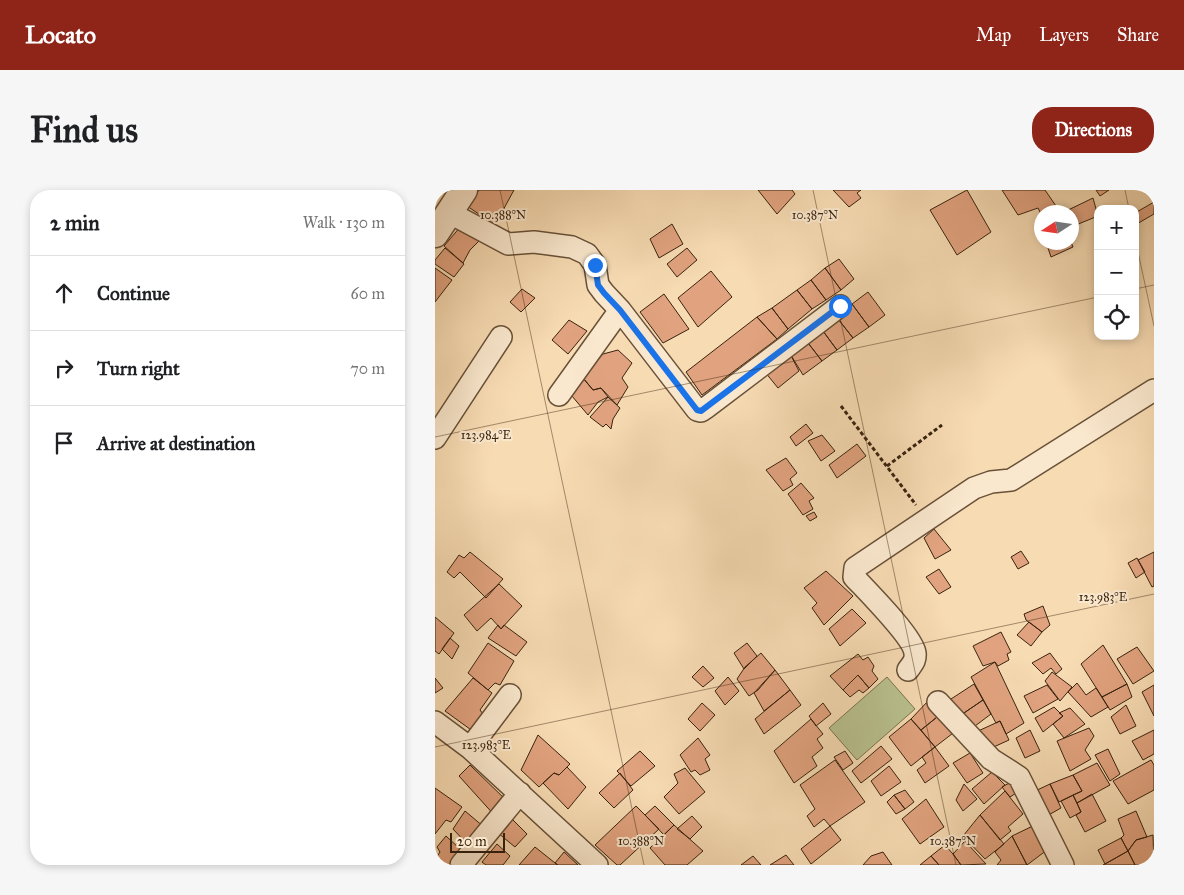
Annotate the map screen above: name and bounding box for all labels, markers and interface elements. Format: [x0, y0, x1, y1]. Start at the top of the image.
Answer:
text: Locato [25, 20, 96, 50]
text: Map [976, 24, 1011, 46]
text: Layers [1039, 24, 1089, 46]
text: Share [1117, 24, 1159, 46]
button: Directions [1032, 107, 1154, 153]
text: Find us [30, 109, 138, 152]
north arrow [1034, 205, 1079, 250]
map controls [1094, 205, 1139, 340]
button: + [1094, 205, 1139, 250]
text: 10.388°N [480, 208, 526, 222]
text: 10.387°N [792, 208, 838, 222]
text: 2 min [50, 210, 100, 236]
text: Walk · 130 m [303, 213, 385, 232]
button: − [1094, 250, 1139, 295]
route end [584, 254, 607, 277]
icon: ahead [50, 279, 78, 307]
text: Continue [97, 282, 170, 305]
text: 60 m [351, 284, 385, 303]
route start [829, 295, 852, 318]
button: locate [1094, 295, 1139, 340]
icon: right [50, 354, 78, 382]
text: Turn right [97, 357, 180, 380]
text: 70 m [350, 359, 385, 378]
text: 123.984°E [461, 428, 512, 442]
icon: arrive [50, 429, 78, 457]
text: Arrive at destination [97, 432, 255, 455]
text: 123.983°E [1079, 590, 1128, 604]
text: 123.983°E [462, 738, 511, 752]
scale bar [450, 830, 505, 853]
text: 20 m [457, 833, 487, 850]
text: 10.388°N [618, 834, 664, 848]
text: 10.387°N [930, 834, 976, 848]

